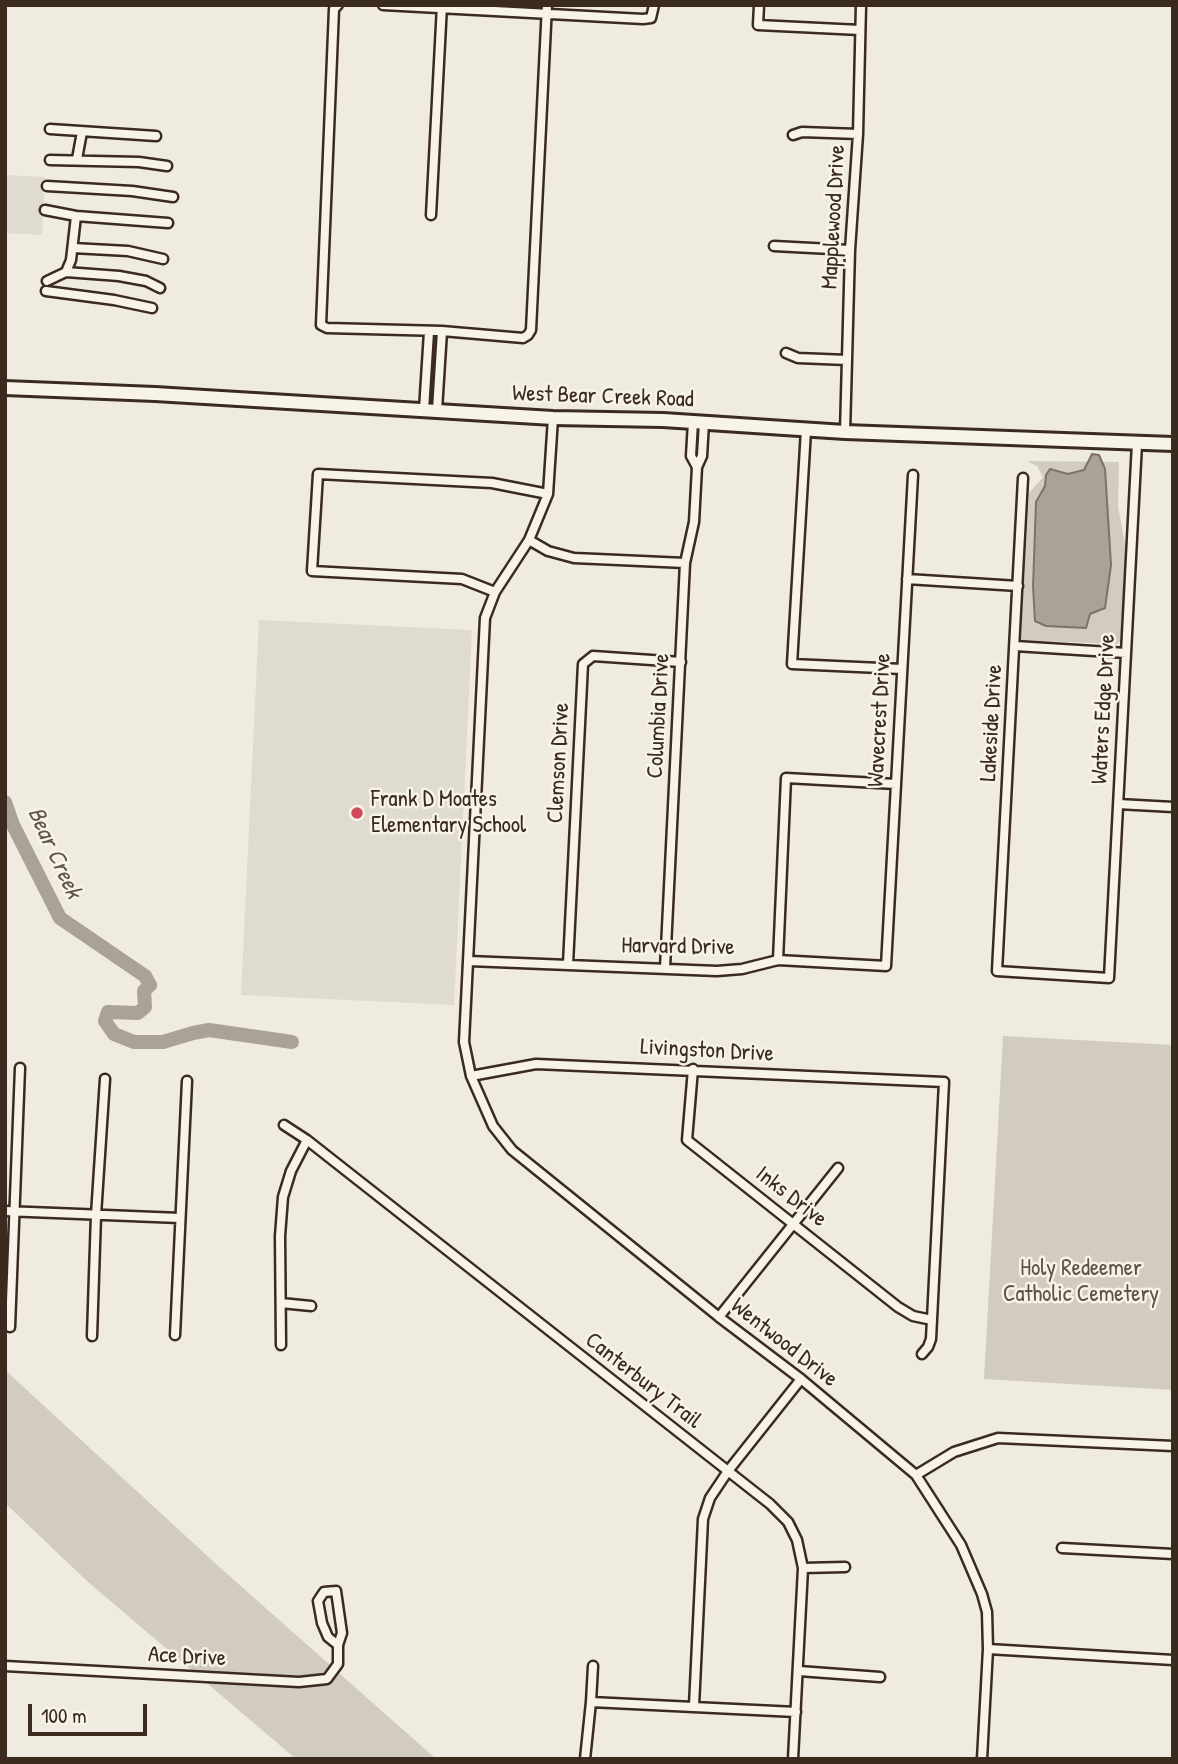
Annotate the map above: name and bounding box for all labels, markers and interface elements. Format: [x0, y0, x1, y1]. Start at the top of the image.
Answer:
street label: Mapplewood Drive [816, 144, 852, 290]
street label: West Bear Creek Road [512, 380, 694, 414]
street label: Waters Edge Drive [1086, 633, 1122, 785]
street label: Wavecrest Drive [863, 652, 897, 788]
street label: Columbia Drive [642, 653, 676, 779]
street label: Lakeside Drive [975, 664, 1009, 782]
street label: Clemson Drive [542, 702, 576, 824]
place label: Frank D Moates Elementary School [371, 786, 526, 840]
water label: Bear Creek [20, 803, 88, 903]
marker: Frank D Moates Elementary School [349, 805, 365, 821]
street label: Harvard Drive [621, 932, 735, 962]
street label: Livingston Drive [640, 1034, 774, 1068]
street label: Inks Drive [750, 1161, 832, 1233]
park label: Holy Redeemer Catholic Cemetery [1003, 1255, 1159, 1309]
street label: Wentwood Drive [725, 1293, 843, 1393]
street label: Canterbury Trail [579, 1327, 707, 1435]
street label: Ace Drive [147, 1641, 227, 1673]
scale bar [32, 1690, 150, 1734]
text: 100 m [41, 1701, 87, 1730]

